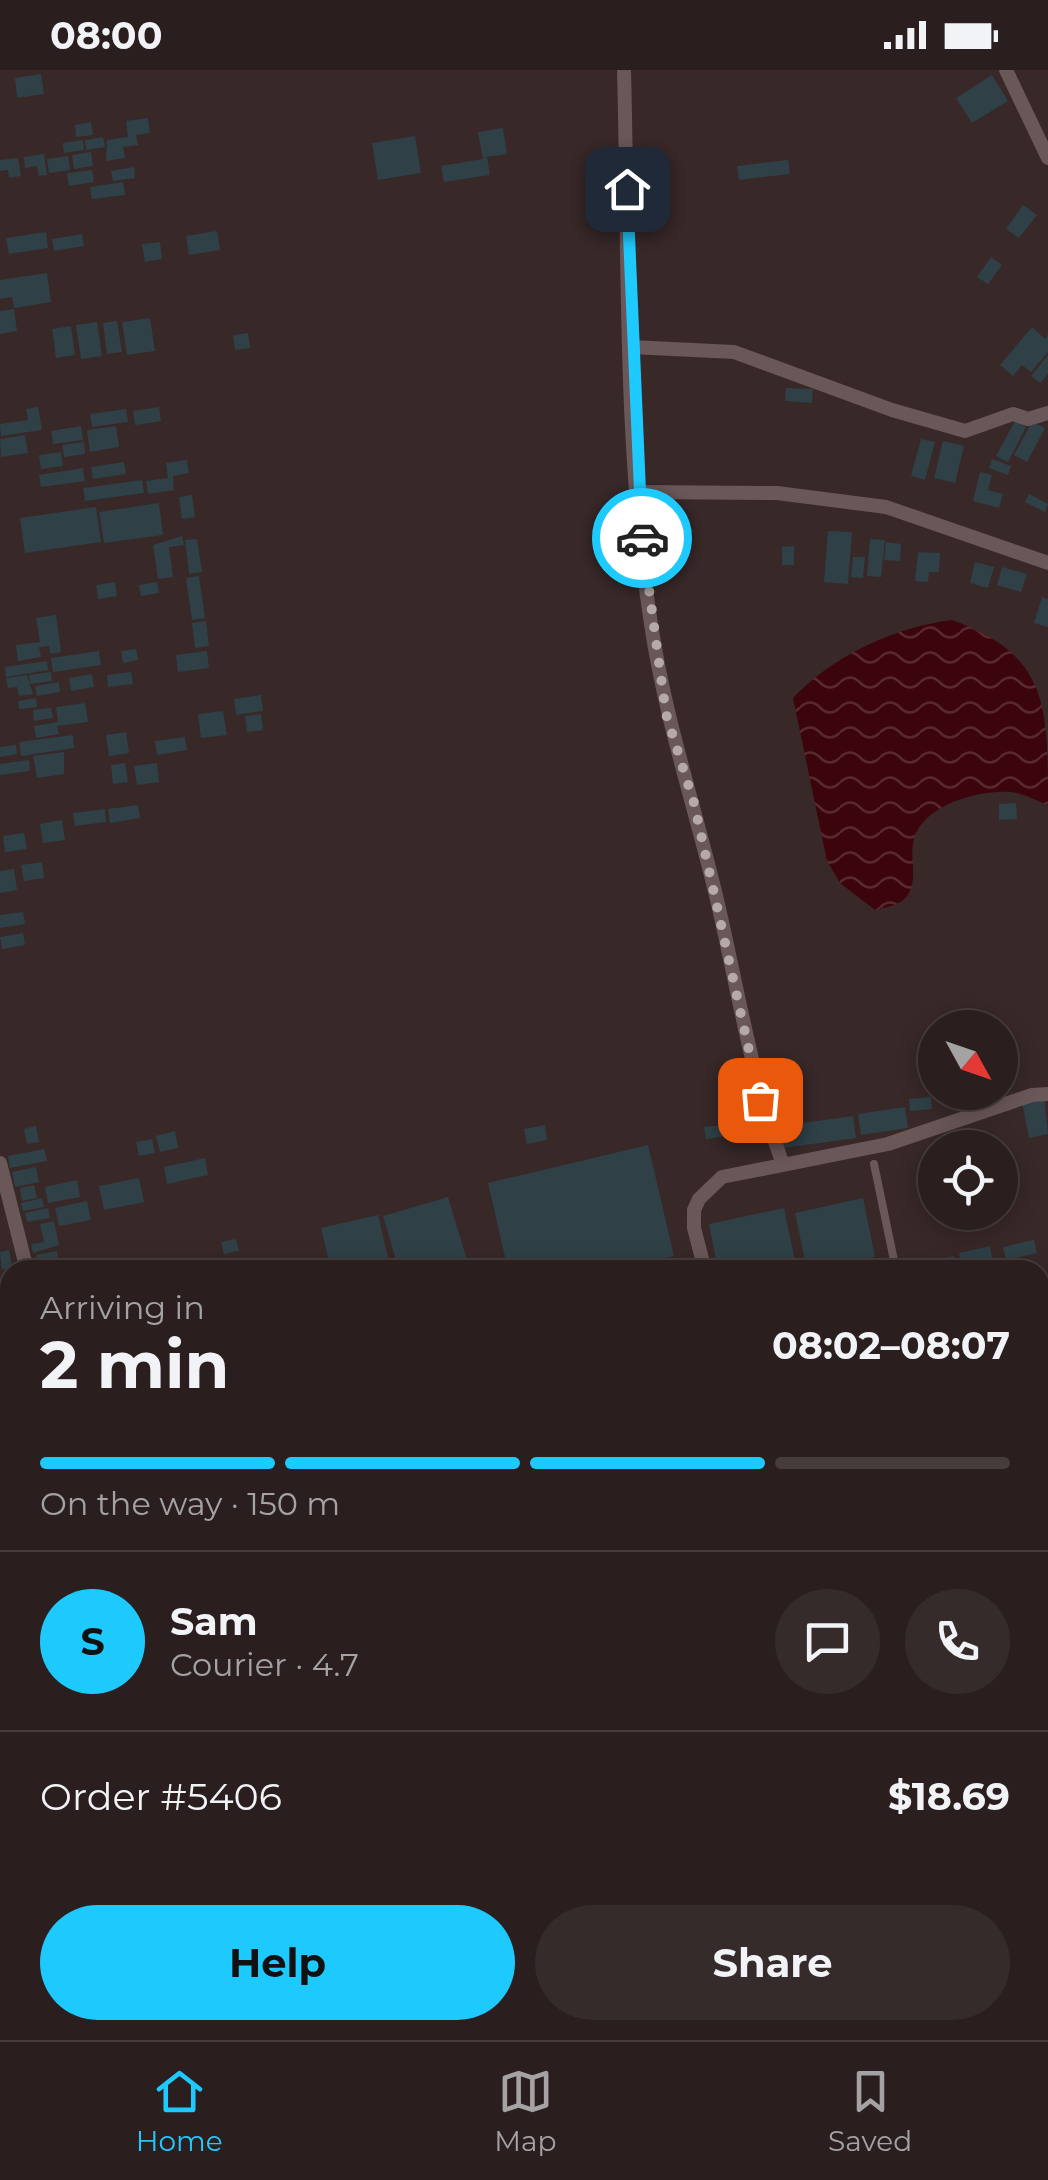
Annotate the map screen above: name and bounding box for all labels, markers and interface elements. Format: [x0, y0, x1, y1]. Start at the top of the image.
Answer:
text: 08:00 [50, 12, 162, 59]
pin [585, 147, 670, 232]
icon: home [600, 162, 655, 217]
courier [592, 488, 692, 588]
icon: car [615, 511, 670, 566]
north arrow [918, 1010, 1018, 1110]
map controls [918, 1010, 1018, 1230]
pin [718, 1058, 803, 1143]
icon: bag [733, 1073, 788, 1128]
button: locate [918, 1130, 1018, 1230]
text: Arriving in [40, 1288, 205, 1327]
text: 08:02–08:07 [772, 1322, 1010, 1369]
text: 2 min [40, 1325, 229, 1404]
text: On the way · 150 m [40, 1484, 340, 1523]
button: chat [775, 1589, 880, 1694]
button: phone [905, 1589, 1010, 1694]
text: Sam [170, 1598, 258, 1645]
text: S [80, 1618, 105, 1665]
text: Courier · 4.7 [170, 1645, 359, 1684]
text: Order #5406 [40, 1773, 282, 1820]
text: $18.69 [888, 1773, 1010, 1820]
button: Help [40, 1905, 515, 2020]
button: Share [535, 1905, 1010, 2020]
tab: Home [136, 2064, 223, 2158]
tab: Map [494, 2064, 557, 2158]
tab: Saved [828, 2064, 912, 2158]

